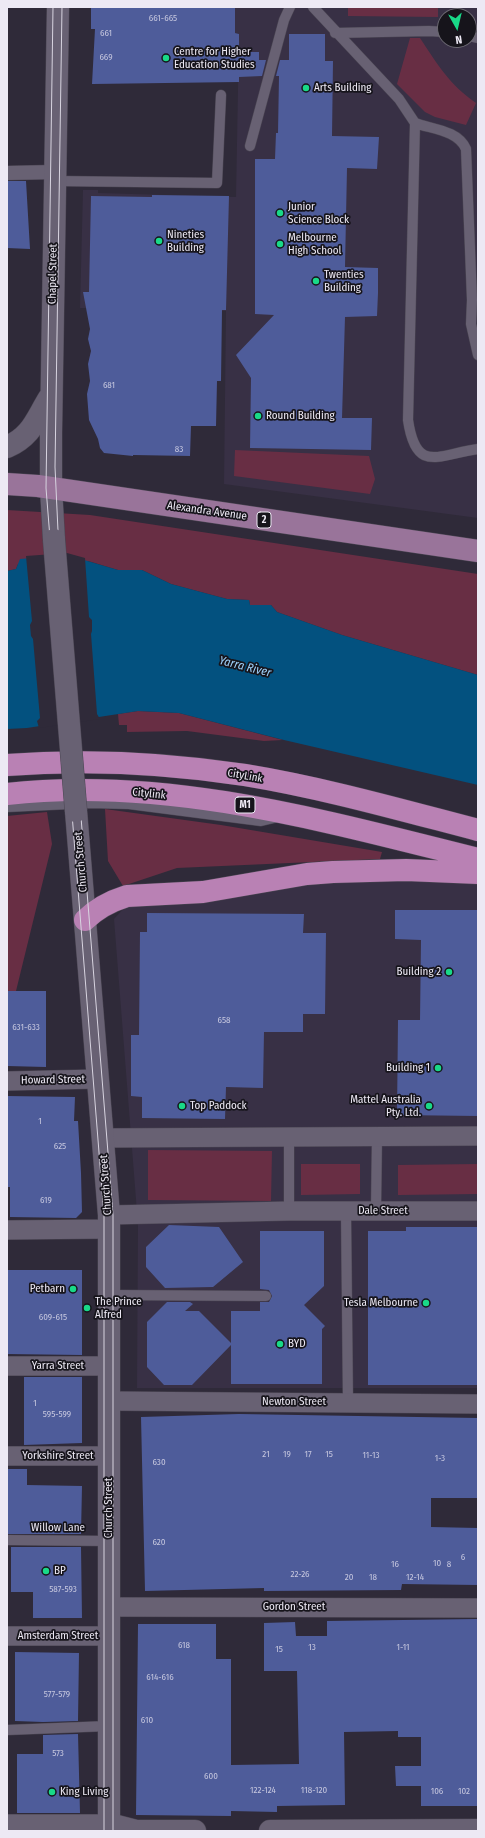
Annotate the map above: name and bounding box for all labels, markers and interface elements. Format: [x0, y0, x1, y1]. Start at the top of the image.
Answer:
north arrow [437, 8, 477, 48]
house number: 661-665 [149, 13, 177, 23]
house number: 661 [100, 28, 112, 38]
text: N [454, 32, 463, 46]
place label: Centre for Higher Education Studies [174, 45, 255, 71]
house number: 669 [99, 52, 113, 62]
marker: Centre for Higher Education Studies [161, 53, 171, 63]
place label: Arts Building [314, 81, 372, 95]
marker: Arts Building [301, 83, 311, 93]
place label: Junior Science Block [288, 200, 349, 226]
marker: Junior Science Block [275, 208, 285, 218]
place label: Nineties Building [167, 228, 204, 254]
place label: Melbourne High School [288, 231, 341, 257]
marker: Nineties Building [154, 236, 164, 246]
marker: Melbourne High School [275, 239, 285, 249]
street label: Chapel Street [46, 244, 60, 304]
place label: Twenties Building [324, 268, 364, 294]
marker: Twenties Building [311, 276, 321, 286]
house number: 681 [103, 380, 115, 390]
place label: Round Building [266, 409, 335, 423]
marker: Round Building [253, 411, 263, 421]
house number: 83 [175, 444, 183, 454]
street label: Alexandra Avenue [166, 499, 248, 523]
road number: 2 [257, 512, 271, 528]
water label: Yarra River [218, 654, 272, 680]
street label: CityLink [226, 766, 264, 786]
street label: Citylink [132, 786, 166, 802]
road number: M1 [235, 797, 255, 813]
street label: Church Street [72, 831, 90, 893]
place label: Building 2 [397, 965, 441, 979]
marker: Building 2 [444, 967, 454, 977]
house number: 658 [217, 1015, 231, 1025]
house number: 631-633 [12, 1022, 40, 1032]
place label: Building 1 [386, 1061, 430, 1075]
marker: Building 1 [433, 1063, 443, 1073]
street label: Howard Street [21, 1073, 85, 1087]
place label: Mattel Australia Pty. Ltd. [350, 1093, 421, 1119]
place label: Top Paddock [190, 1099, 247, 1113]
marker: Top Paddock [177, 1101, 187, 1111]
marker: Mattel Australia Pty. Ltd. [424, 1101, 434, 1111]
house number: 1 [38, 1116, 42, 1126]
house number: 625 [54, 1141, 66, 1151]
street label: Church Street [97, 1154, 115, 1216]
house number: 619 [40, 1195, 52, 1205]
street label: Dale Street [358, 1204, 408, 1218]
place label: Petbarn [30, 1282, 65, 1296]
marker: Petbarn [68, 1284, 78, 1294]
place label: The Prince Alfred [95, 1295, 142, 1321]
place label: Tesla Melbourne [344, 1296, 418, 1310]
marker: Tesla Melbourne [421, 1298, 431, 1308]
marker: The Prince Alfred [82, 1303, 92, 1313]
house number: 609-615 [39, 1312, 67, 1322]
place label: BYD [288, 1337, 306, 1351]
marker: BYD [275, 1339, 285, 1349]
street label: Yarra Street [32, 1359, 84, 1373]
street label: Newton Street [262, 1395, 326, 1409]
house number: 1 [33, 1398, 37, 1408]
house number: 595-599 [43, 1409, 71, 1419]
street label: Yorkshire Street [22, 1449, 94, 1463]
house number: 21 [262, 1449, 270, 1459]
house number: 19 [283, 1449, 291, 1459]
house number: 17 [304, 1449, 312, 1459]
house number: 15 [325, 1449, 333, 1459]
house number: 11-13 [362, 1450, 380, 1460]
house number: 1-3 [435, 1453, 445, 1463]
house number: 630 [152, 1457, 166, 1467]
street label: Church Street [102, 1478, 116, 1538]
street label: Willow Lane [31, 1521, 85, 1535]
house number: 620 [152, 1537, 166, 1547]
house number: 6 [461, 1552, 465, 1562]
house number: 10 [433, 1558, 441, 1568]
house number: 16 [391, 1559, 399, 1569]
house number: 8 [447, 1559, 451, 1569]
place label: BP [54, 1564, 66, 1578]
marker: BP [41, 1566, 51, 1576]
house number: 22-26 [290, 1569, 310, 1579]
house number: 20 [345, 1572, 353, 1582]
house number: 18 [369, 1572, 377, 1582]
house number: 12-14 [406, 1572, 424, 1582]
house number: 587-593 [49, 1584, 77, 1594]
street label: Gordon Street [263, 1600, 325, 1614]
street label: Amsterdam Street [18, 1629, 98, 1643]
house number: 618 [178, 1640, 190, 1650]
house number: 13 [308, 1642, 316, 1652]
house number: 1-11 [396, 1642, 410, 1652]
house number: 15 [275, 1644, 283, 1654]
house number: 614-616 [146, 1672, 174, 1682]
house number: 577-579 [44, 1689, 70, 1699]
house number: 610 [141, 1715, 153, 1725]
house number: 573 [52, 1748, 64, 1758]
house number: 600 [204, 1771, 218, 1781]
place label: King Living [60, 1785, 108, 1799]
house number: 122-124 [250, 1785, 276, 1795]
house number: 118-120 [301, 1785, 327, 1795]
house number: 106 [431, 1786, 443, 1796]
house number: 102 [458, 1786, 470, 1796]
marker: King Living [47, 1787, 57, 1797]

